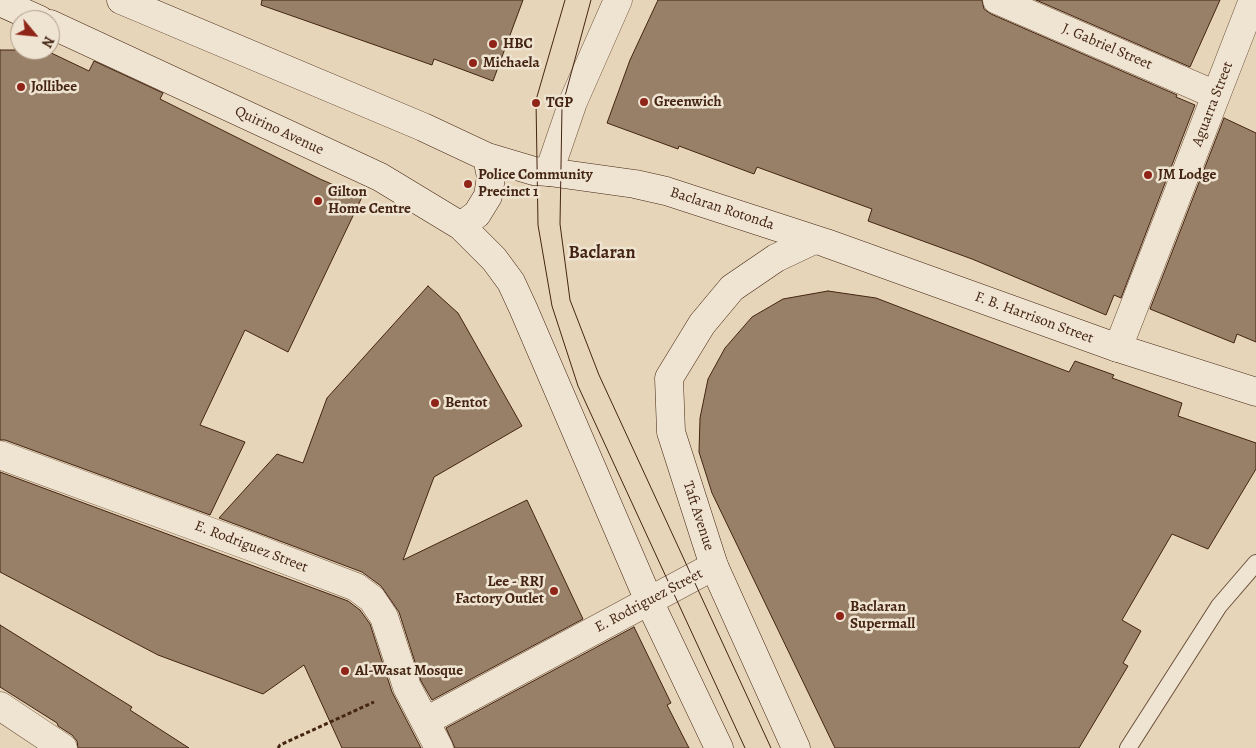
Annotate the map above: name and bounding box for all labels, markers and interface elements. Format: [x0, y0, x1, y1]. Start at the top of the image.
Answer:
north arrow [10, 10, 60, 60]
street label: J. Gabriel Street [1059, 20, 1155, 74]
text: N [37, 33, 59, 51]
place label: HBC [503, 35, 533, 53]
marker: HBC [487, 38, 499, 50]
place label: Michaela [483, 54, 540, 72]
marker: Michaela [467, 57, 479, 69]
street label: Aguarra Street [1189, 59, 1237, 149]
place label: Jollibee [31, 78, 77, 96]
marker: Jollibee [15, 81, 27, 93]
place label: Greenwich [654, 93, 722, 111]
place label: TGP [546, 94, 573, 112]
marker: Greenwich [638, 96, 650, 108]
marker: TGP [530, 97, 542, 109]
street label: Quirino Avenue [232, 103, 326, 159]
place label: Police Community Precinct 1 [478, 166, 593, 201]
place label: JM Lodge [1158, 166, 1216, 184]
marker: JM Lodge [1142, 169, 1154, 181]
marker: Police Community Precinct 1 [462, 178, 474, 190]
place label: Gilton Home Centre [328, 183, 411, 218]
street label: Baclaran Rotonda [668, 184, 776, 234]
marker: Gilton Home Centre [312, 195, 324, 207]
district label: Baclaran [568, 243, 636, 265]
street label: F. B. Harrison Street [972, 288, 1096, 348]
place label: Bentot [445, 394, 487, 412]
marker: Bentot [429, 397, 441, 409]
street label: Taft Avenue [678, 479, 718, 553]
street label: E. Rodriguez Street [192, 517, 310, 577]
street label: E. Rodriguez Street [592, 565, 706, 637]
place label: Lee - RRJ Factory Outlet [455, 573, 544, 608]
marker: Lee - RRJ Factory Outlet [548, 585, 560, 597]
place label: Baclaran Supermall [850, 598, 915, 633]
marker: Baclaran Supermall [834, 610, 846, 622]
place label: Al-Wasat Mosque [355, 662, 463, 680]
marker: Al-Wasat Mosque [339, 665, 351, 677]

